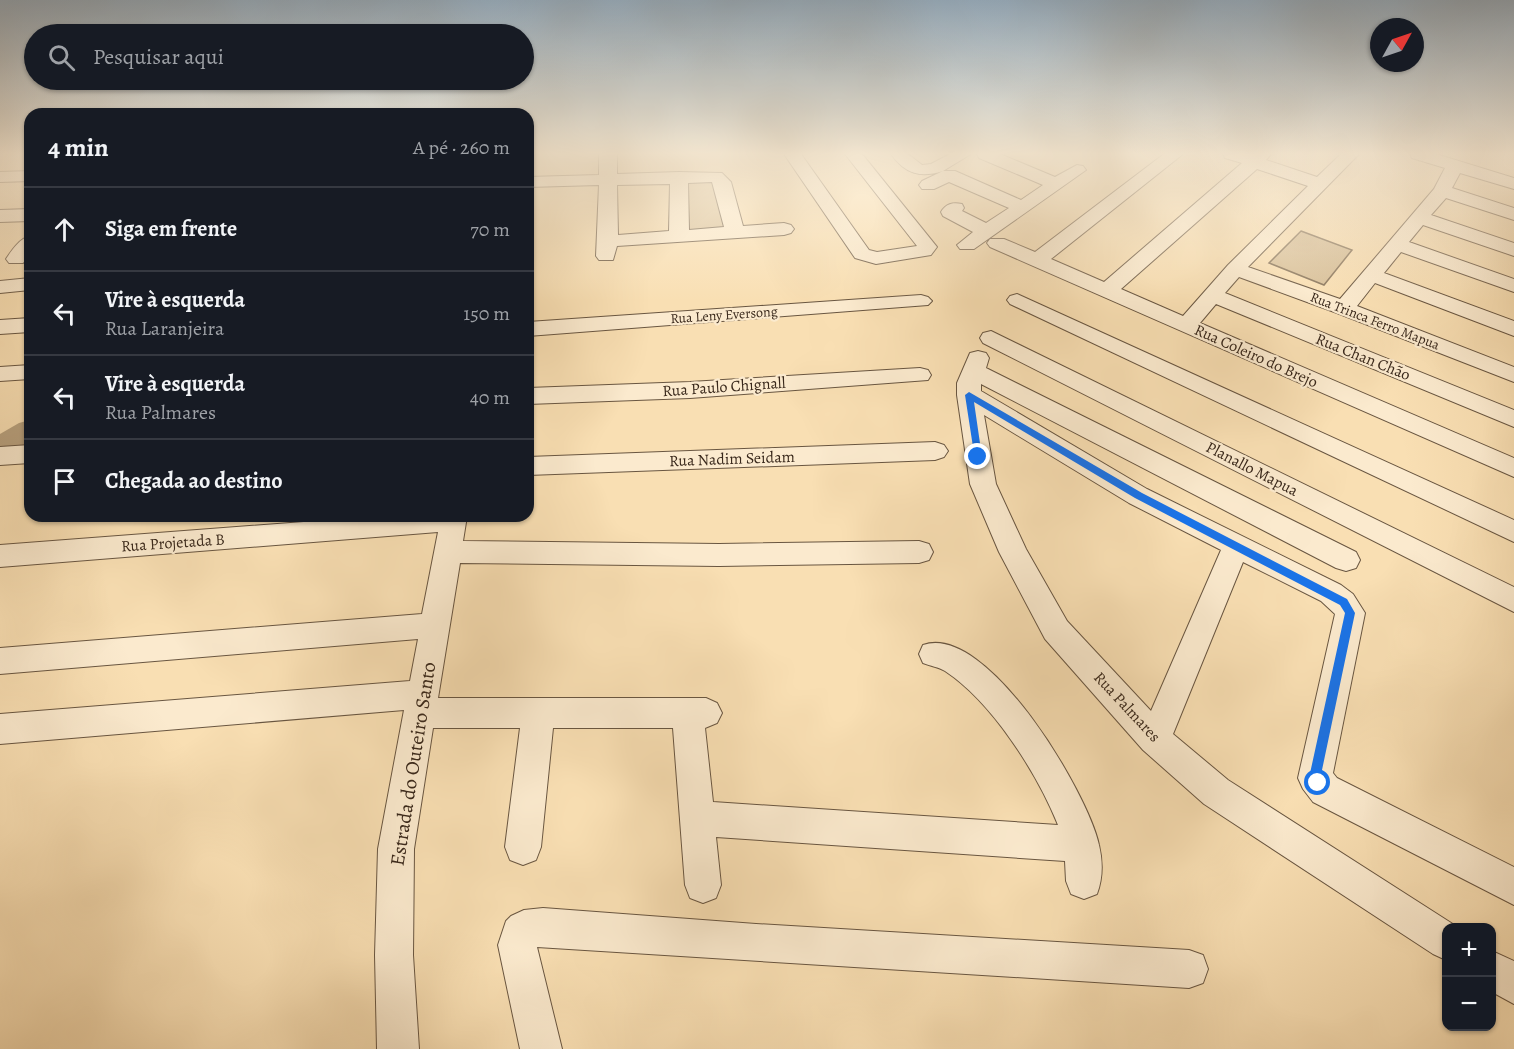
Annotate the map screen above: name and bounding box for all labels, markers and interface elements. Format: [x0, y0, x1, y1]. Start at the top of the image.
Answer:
north arrow [1370, 18, 1424, 72]
search box [24, 24, 534, 90]
icon: search [45, 41, 78, 74]
text: Pesquisar aqui [93, 42, 224, 72]
text: 4 min [48, 130, 109, 165]
text: A pé · 260 m [413, 134, 510, 161]
icon: ahead [48, 213, 81, 246]
text: Siga em frente [105, 214, 237, 244]
text: 70 m [470, 216, 510, 243]
text: Vire à esquerda [105, 285, 245, 315]
street label: Rua Trinca Ferro Mapua [1308, 288, 1443, 355]
icon: left [48, 297, 81, 330]
text: 150 m [463, 300, 510, 327]
street label: Rua Leny Eversong [670, 302, 778, 328]
text: Rua Laranjeira [105, 315, 224, 342]
street label: Rua Coleiro do Brejo [1191, 319, 1321, 393]
street label: Rua Chan Chão [1312, 328, 1414, 386]
text: Vire à esquerda [105, 369, 245, 399]
street label: Rua Paulo Chignall [662, 372, 786, 402]
icon: left [48, 381, 81, 414]
text: 40 m [470, 384, 510, 411]
text: Rua Palmares [105, 399, 216, 426]
street label: Planallo Mapua [1202, 436, 1302, 502]
route end [964, 443, 990, 469]
street label: Rua Nadim Seidam [669, 446, 795, 472]
icon: arrive [48, 465, 81, 498]
text: Chegada ao destino [105, 466, 283, 496]
street label: Rua Projetada B [120, 528, 226, 558]
street label: Estrada do Outeiro Santo [384, 660, 442, 868]
street label: Rua Palmares [1089, 667, 1165, 747]
route start [1304, 769, 1330, 795]
map controls [1442, 923, 1496, 1031]
button: + [1442, 923, 1496, 977]
button: − [1442, 977, 1496, 1031]

